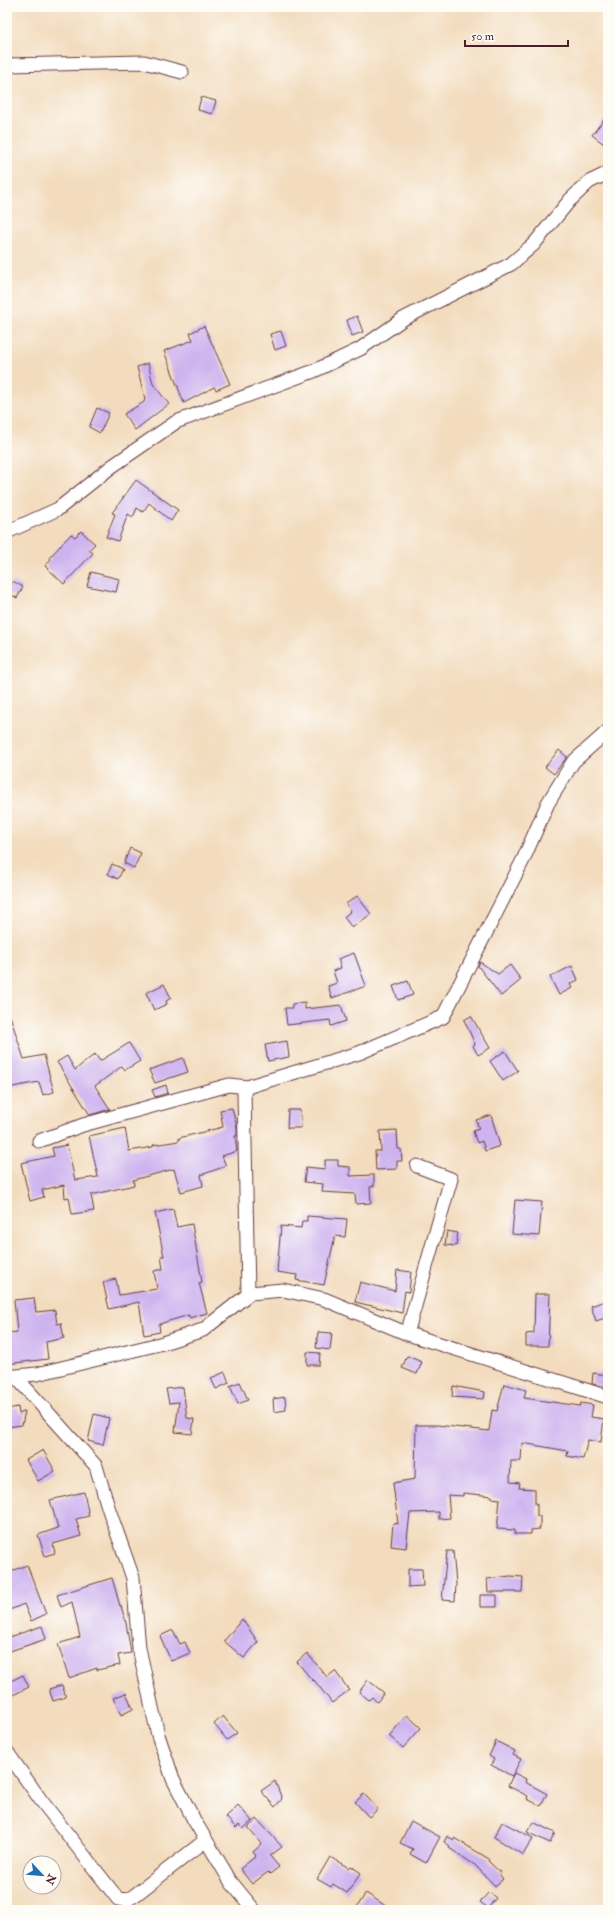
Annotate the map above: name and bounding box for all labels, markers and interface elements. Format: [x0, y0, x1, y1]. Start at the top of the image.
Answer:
scale bar [465, 22, 568, 48]
text: 50 m [471, 29, 495, 44]
north arrow [22, 1855, 62, 1895]
text: N [42, 1871, 59, 1887]

